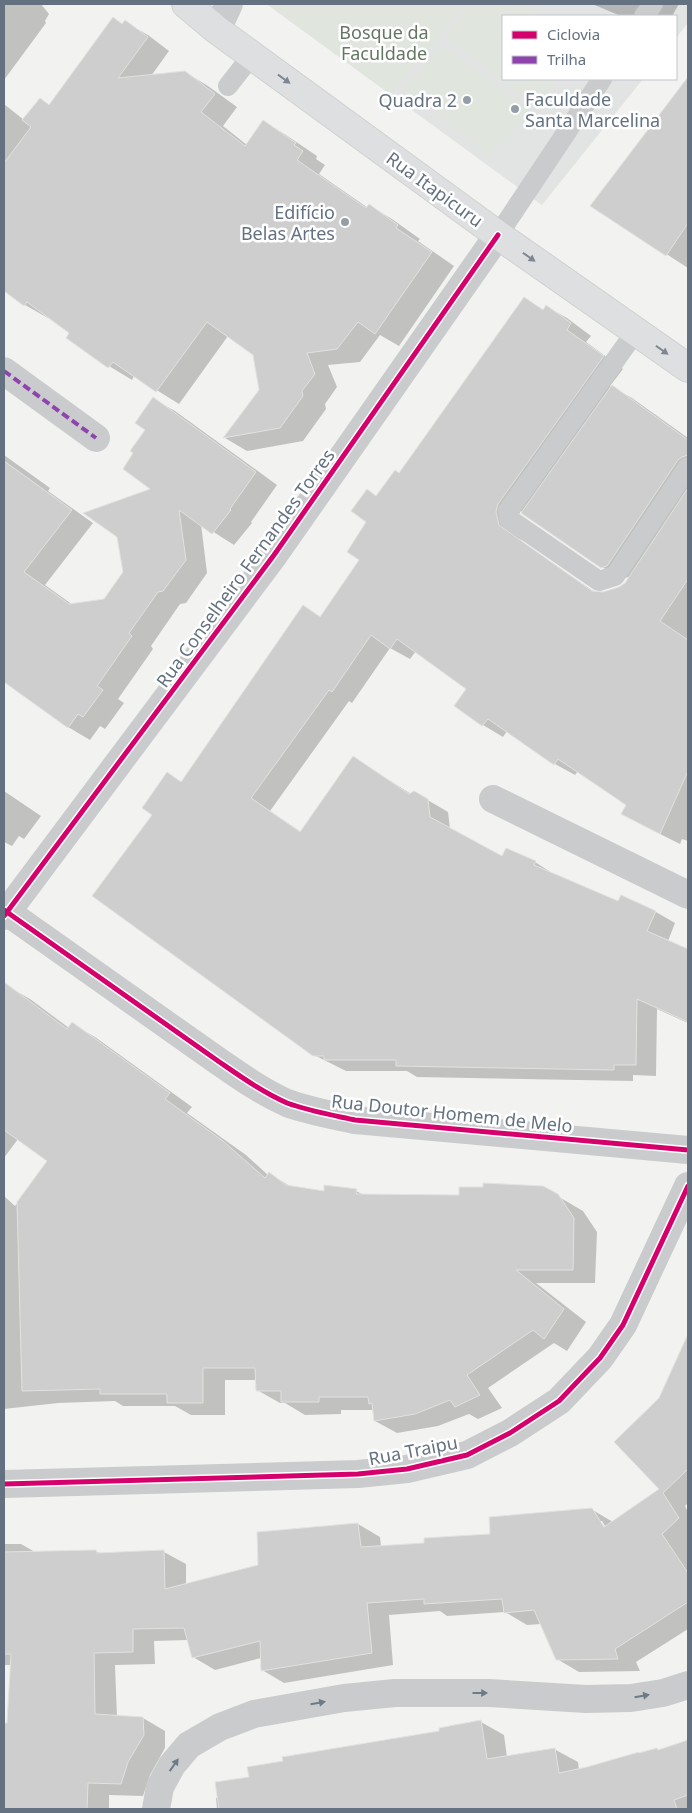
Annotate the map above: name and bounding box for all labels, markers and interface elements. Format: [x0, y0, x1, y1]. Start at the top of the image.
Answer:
legend [502, 15, 677, 80]
park label: Bosque da Faculdade [339, 20, 429, 65]
text: Ciclovia [547, 24, 600, 44]
text: Trilha [547, 49, 586, 69]
one-way arrow [277, 74, 291, 84]
place label: Faculdade Santa Marcelina [525, 87, 660, 132]
place label: Quadra 2 [379, 88, 457, 112]
marker: Quadra 2 [461, 94, 473, 106]
marker: Faculdade Santa Marcelina [509, 103, 521, 115]
street label: Rua Itapicuru [382, 146, 488, 232]
place label: Edifício Belas Artes [241, 200, 335, 245]
marker: Edifício Belas Artes [339, 216, 351, 228]
one-way arrow [522, 252, 536, 262]
one-way arrow [656, 345, 669, 355]
street label: Rua Conselheiro Fernandes Torres [150, 444, 340, 692]
street label: Rua Doutor Homem de Melo [330, 1088, 574, 1138]
street label: Rua Traipu [366, 1430, 460, 1470]
one-way arrow [472, 1689, 488, 1697]
one-way arrow [635, 1692, 651, 1700]
one-way arrow [311, 1698, 327, 1706]
one-way arrow [169, 1758, 179, 1771]

